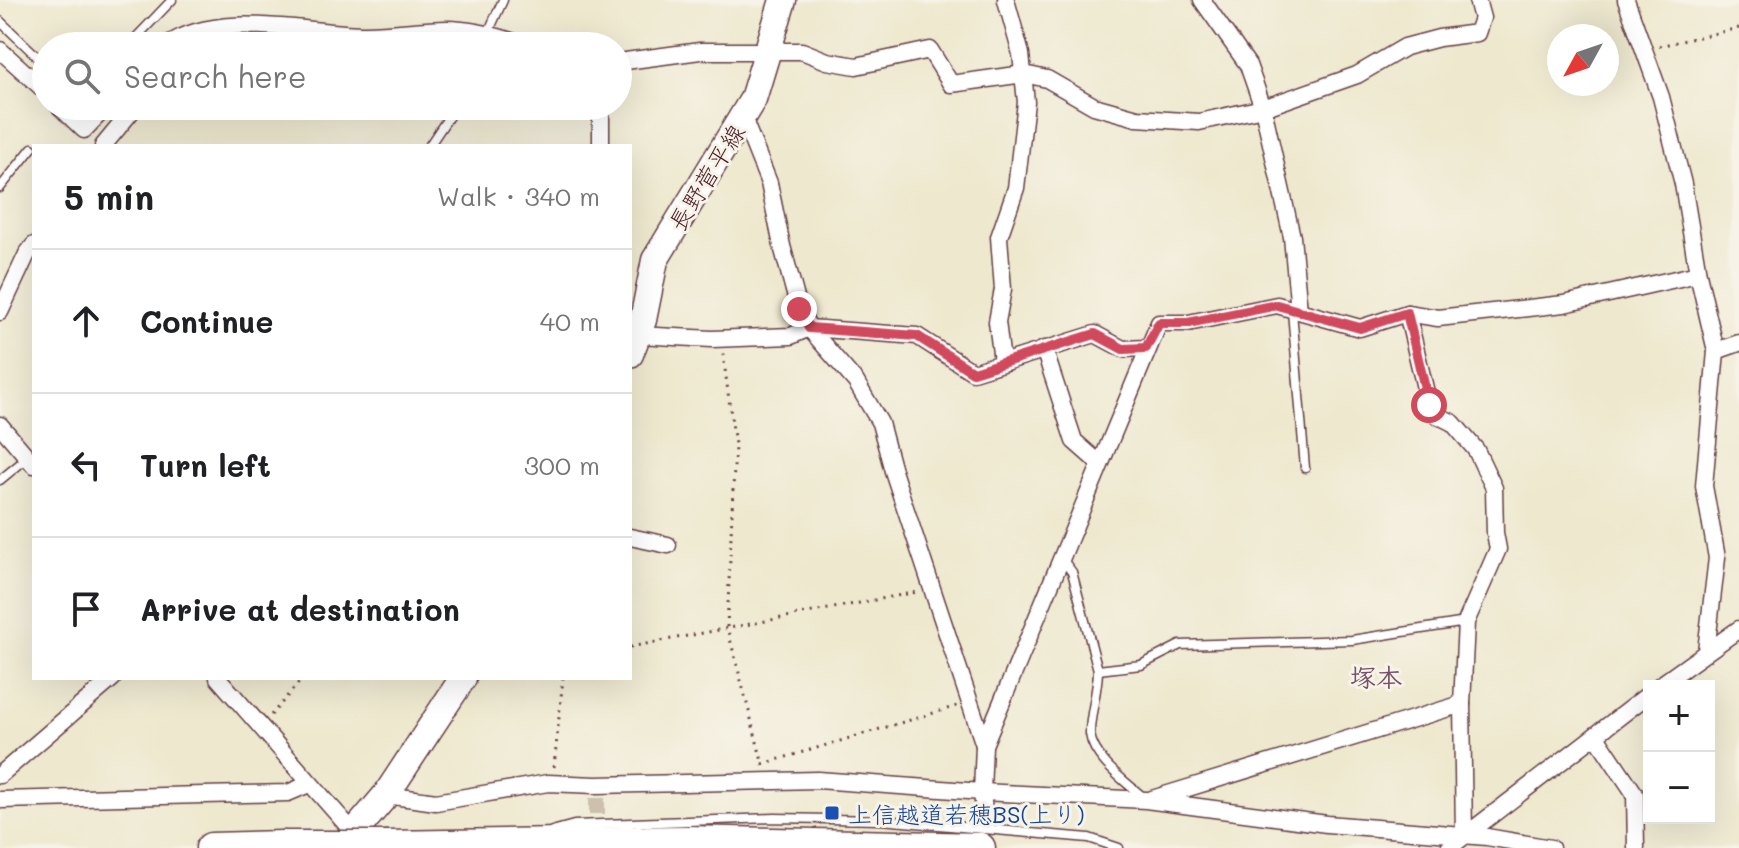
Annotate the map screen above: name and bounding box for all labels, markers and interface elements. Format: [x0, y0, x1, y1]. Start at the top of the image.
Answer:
north arrow [1547, 24, 1619, 96]
search box [32, 32, 632, 120]
icon: search [60, 54, 104, 98]
text: Search here [124, 56, 307, 96]
street label: 長野菅平線 [661, 118, 751, 236]
text: 5 min [64, 174, 154, 219]
text: Walk · 340 m [437, 179, 600, 213]
route end [781, 291, 817, 327]
icon: ahead [64, 299, 108, 343]
text: Continue [140, 301, 273, 341]
text: 40 m [540, 304, 600, 338]
route start [1411, 387, 1447, 423]
icon: left [64, 443, 108, 487]
text: Turn left [140, 445, 271, 485]
text: 300 m [524, 448, 600, 482]
icon: arrive [64, 587, 108, 631]
text: Arrive at destination [140, 589, 460, 629]
district label: 塚本 [1350, 660, 1402, 694]
map controls [1643, 680, 1715, 824]
button: + [1643, 680, 1715, 752]
button: − [1643, 752, 1715, 824]
place label: 上信越道若穂BS(上り) [848, 798, 1085, 829]
marker: 上信越道若穂BS(上り) [823, 804, 841, 822]

